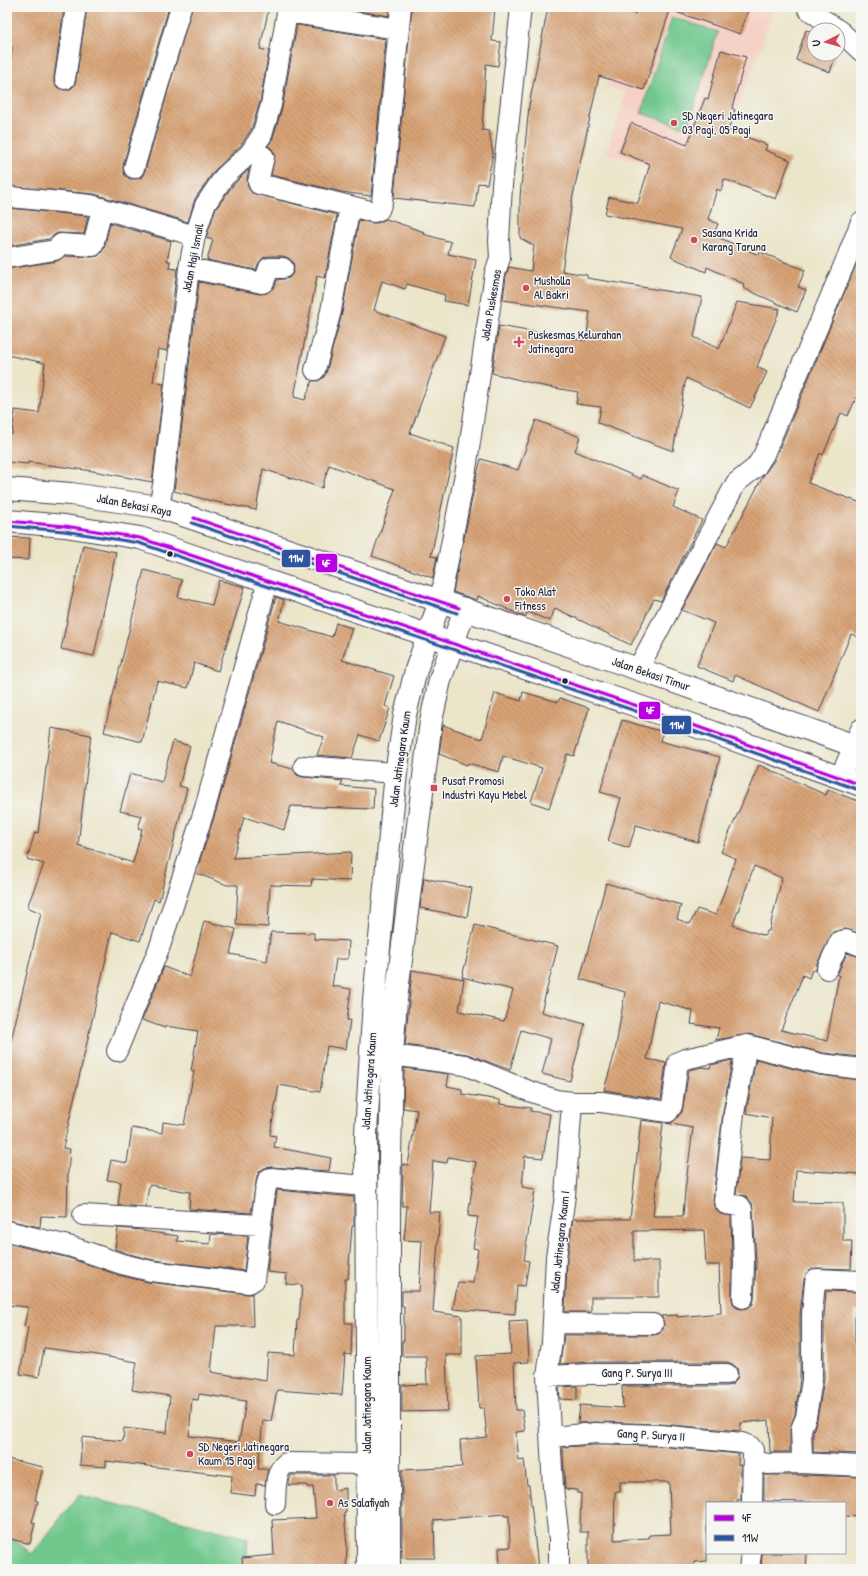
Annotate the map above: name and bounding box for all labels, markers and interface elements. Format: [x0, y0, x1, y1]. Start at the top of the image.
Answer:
north arrow [806, 22, 846, 62]
text: U [809, 39, 823, 47]
place label: SD Negeri Jatinegara 03 Pagi, 05 Pagi [682, 107, 773, 138]
marker: SD Negeri Jatinegara 03 Pagi, 05 Pagi [669, 118, 679, 128]
street label: Jalan Haji Ismail [177, 221, 208, 294]
place label: Sasana Krida Karang Taruna [702, 224, 766, 255]
marker: Sasana Krida Karang Taruna [689, 235, 699, 245]
street label: Jalan Puskesmas [476, 267, 505, 342]
place label: Musholla Al Bakri [534, 272, 571, 303]
marker: Musholla Al Bakri [521, 283, 531, 293]
place label: Puskesmas Kelurahan Jatinegara [528, 326, 621, 357]
marker: Puskesmas Kelurahan Jatinegara [513, 336, 525, 348]
street label: Jalan Bekasi Raya [95, 489, 173, 520]
unlabelled marker [165, 549, 175, 559]
line badge: 11W [281, 549, 311, 568]
text: 11W [289, 551, 304, 565]
line badge: 4F [315, 553, 338, 573]
text: 4F [322, 556, 331, 570]
place label: Toko Alat Fitness [514, 583, 557, 614]
marker: Toko Alat Fitness [502, 594, 512, 604]
street label: Jalan Bekasi Timur [610, 652, 693, 695]
unlabelled marker [560, 676, 570, 686]
line badge: 4F [638, 701, 661, 720]
text: 4F [646, 703, 655, 717]
street label: Jalan Jatinegara Kaum [384, 709, 415, 808]
line badge: 11W [661, 715, 692, 735]
text: 11W [670, 718, 685, 732]
place label: Pusat Promosi Industri Kayu Mebel [442, 772, 528, 803]
marker: Pusat Promosi Industri Kayu Mebel [429, 783, 439, 793]
street label: Jalan Jatinegara Kaum [357, 1032, 380, 1130]
street label: Jalan Jatinegara Kaum I [546, 1190, 573, 1294]
street label: Jalan Jatinegara Kaum [358, 1356, 375, 1454]
street label: Gang P. Surya III [601, 1364, 673, 1381]
street label: Gang P. Surya II [617, 1424, 686, 1445]
place label: SD Negeri Jatinegara Kaum 15 Pagi [198, 1438, 289, 1469]
marker: SD Negeri Jatinegara Kaum 15 Pagi [185, 1449, 195, 1459]
place label: As Salafiyah [338, 1494, 389, 1511]
marker: As Salafiyah [325, 1498, 335, 1508]
legend [706, 1502, 846, 1554]
text: 4F [742, 1509, 752, 1526]
text: 11W [742, 1529, 759, 1546]

